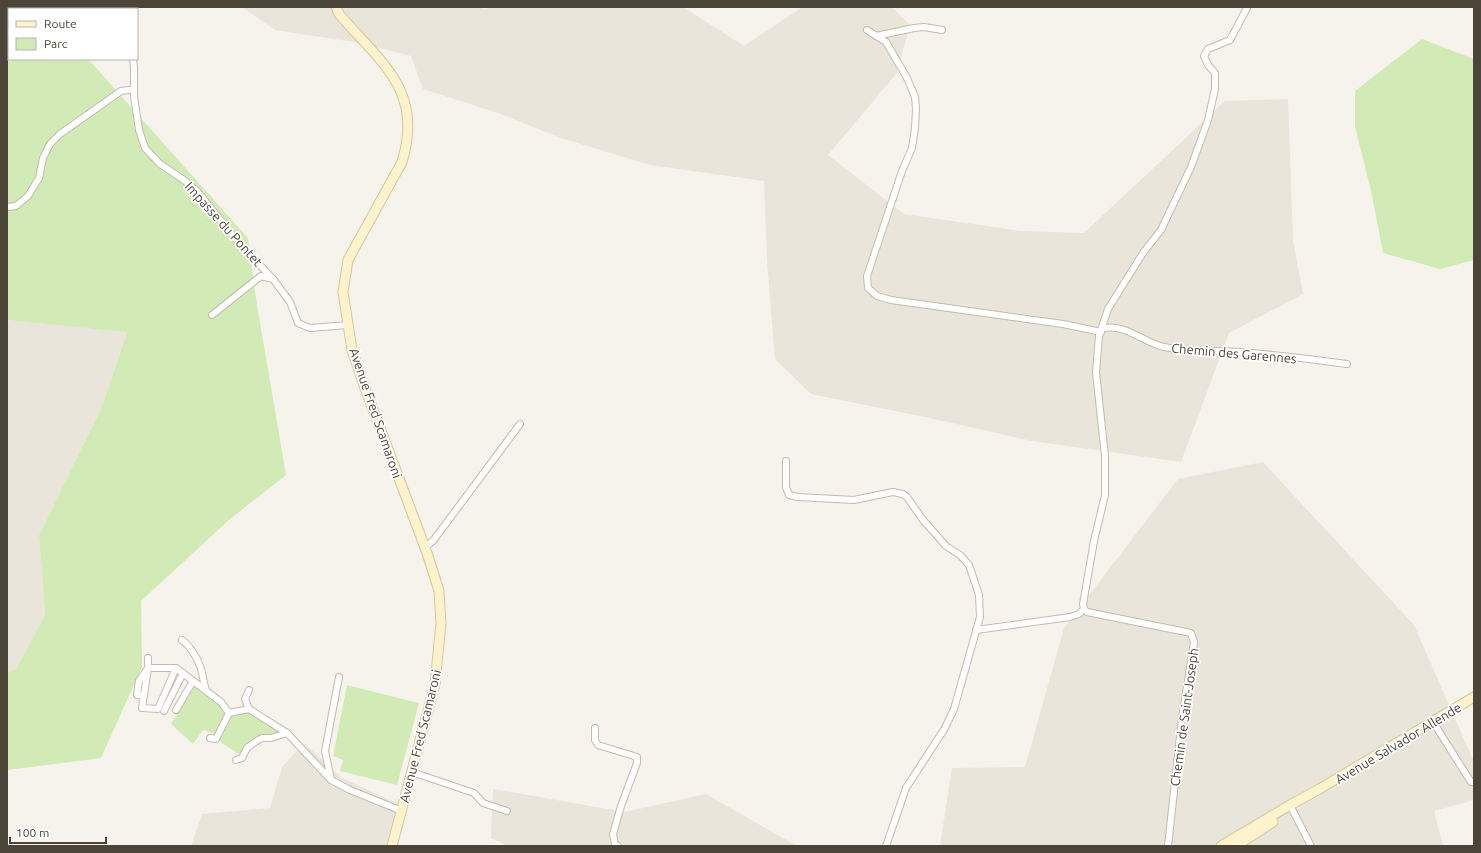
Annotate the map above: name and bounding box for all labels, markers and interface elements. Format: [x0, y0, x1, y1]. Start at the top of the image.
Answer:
legend [8, 8, 138, 60]
text: Route [44, 17, 77, 30]
text: Parc [44, 37, 68, 50]
street label: Impasse du Pontet [183, 179, 265, 269]
street label: Chemin des Garennes [1171, 341, 1298, 365]
street label: Avenue Fred Scamaroni [347, 346, 405, 480]
street label: Chemin de Saint-Joseph [1167, 647, 1201, 787]
street label: Avenue Fred Scamaroni [397, 668, 443, 804]
street label: Avenue Salvador Allende [1332, 700, 1464, 786]
scale bar [10, 819, 106, 845]
text: 100 m [16, 826, 49, 839]

